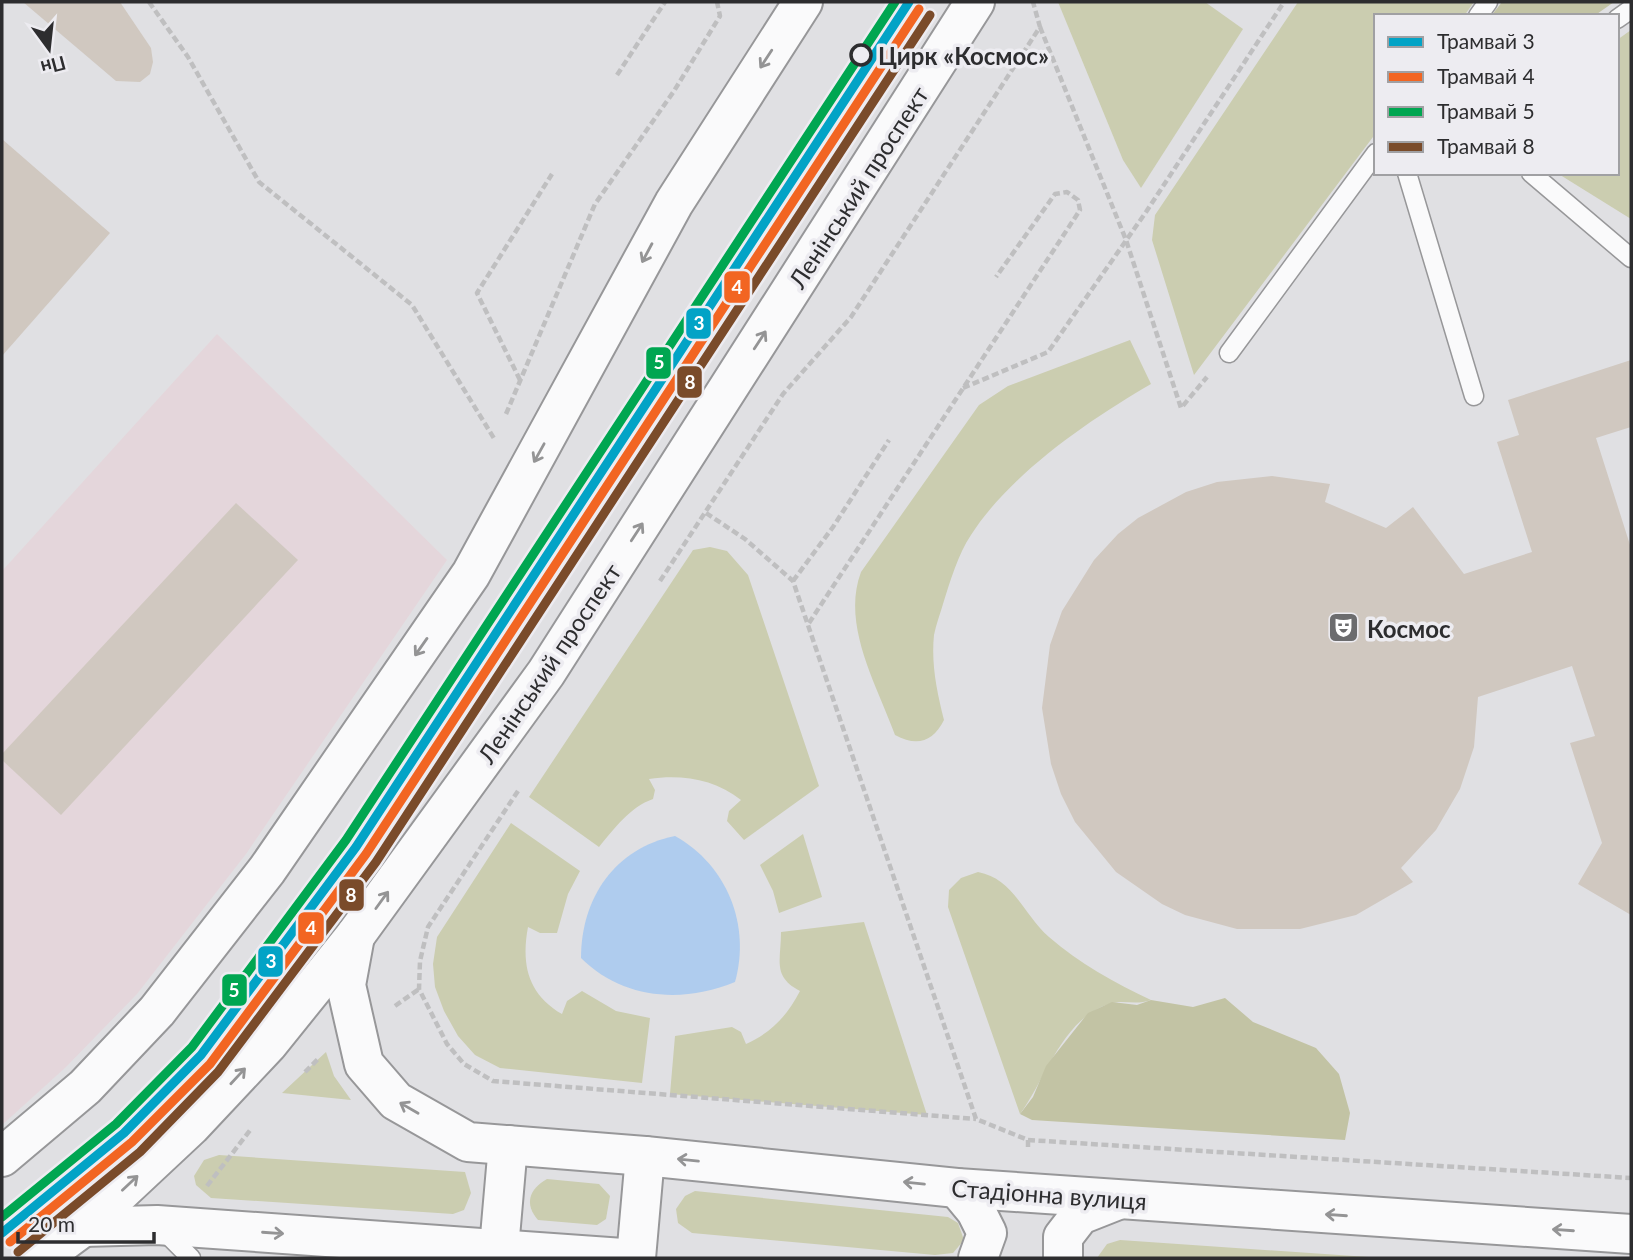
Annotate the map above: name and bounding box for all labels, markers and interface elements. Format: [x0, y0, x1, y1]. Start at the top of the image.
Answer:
north arrow [14, 14, 84, 84]
legend [1374, 14, 1619, 175]
text: Трамвай 3 [1437, 28, 1535, 53]
place label: Цирк «Космос» [878, 41, 1049, 70]
marker: Цирк «Космос» [850, 44, 872, 66]
one-way arrow [759, 49, 773, 69]
text: Пн [39, 52, 69, 80]
text: Трамвай 4 [1437, 63, 1535, 88]
street label: Ленінський проспект [781, 81, 934, 294]
text: Трамвай 5 [1437, 98, 1535, 123]
text: Трамвай 8 [1437, 133, 1535, 158]
one-way arrow [640, 242, 653, 263]
line badge: 4 [723, 270, 751, 304]
text: 4 [731, 275, 743, 298]
line badge: 3 [685, 307, 712, 340]
text: 3 [693, 311, 705, 334]
one-way arrow [753, 331, 767, 351]
line badge: 5 [645, 346, 672, 380]
text: 5 [653, 350, 665, 373]
line badge: 8 [676, 365, 703, 399]
text: 8 [684, 370, 696, 393]
one-way arrow [532, 442, 545, 463]
one-way arrow [630, 522, 644, 542]
street label: Ленінський проспект [471, 558, 627, 769]
theatre icon: Космос [1327, 611, 1361, 645]
place label: Космос [1367, 614, 1451, 643]
one-way arrow [414, 637, 428, 656]
line badge: 8 [338, 878, 365, 912]
text: 8 [345, 883, 357, 906]
one-way arrow [374, 891, 389, 910]
line badge: 4 [297, 911, 325, 945]
text: 4 [305, 916, 317, 939]
line badge: 3 [257, 945, 284, 978]
text: 3 [265, 949, 277, 972]
line badge: 5 [221, 973, 248, 1007]
text: 5 [228, 978, 240, 1001]
one-way arrow [230, 1067, 246, 1085]
one-way arrow [399, 1101, 419, 1115]
one-way arrow [677, 1153, 699, 1166]
street label: Стадіонна вулиця [950, 1173, 1148, 1215]
one-way arrow [121, 1174, 138, 1191]
one-way arrow [903, 1176, 926, 1189]
scale bar [18, 1200, 154, 1244]
one-way arrow [1325, 1208, 1348, 1221]
text: 20 m [28, 1211, 75, 1236]
one-way arrow [1552, 1223, 1575, 1236]
one-way arrow [261, 1226, 284, 1239]

